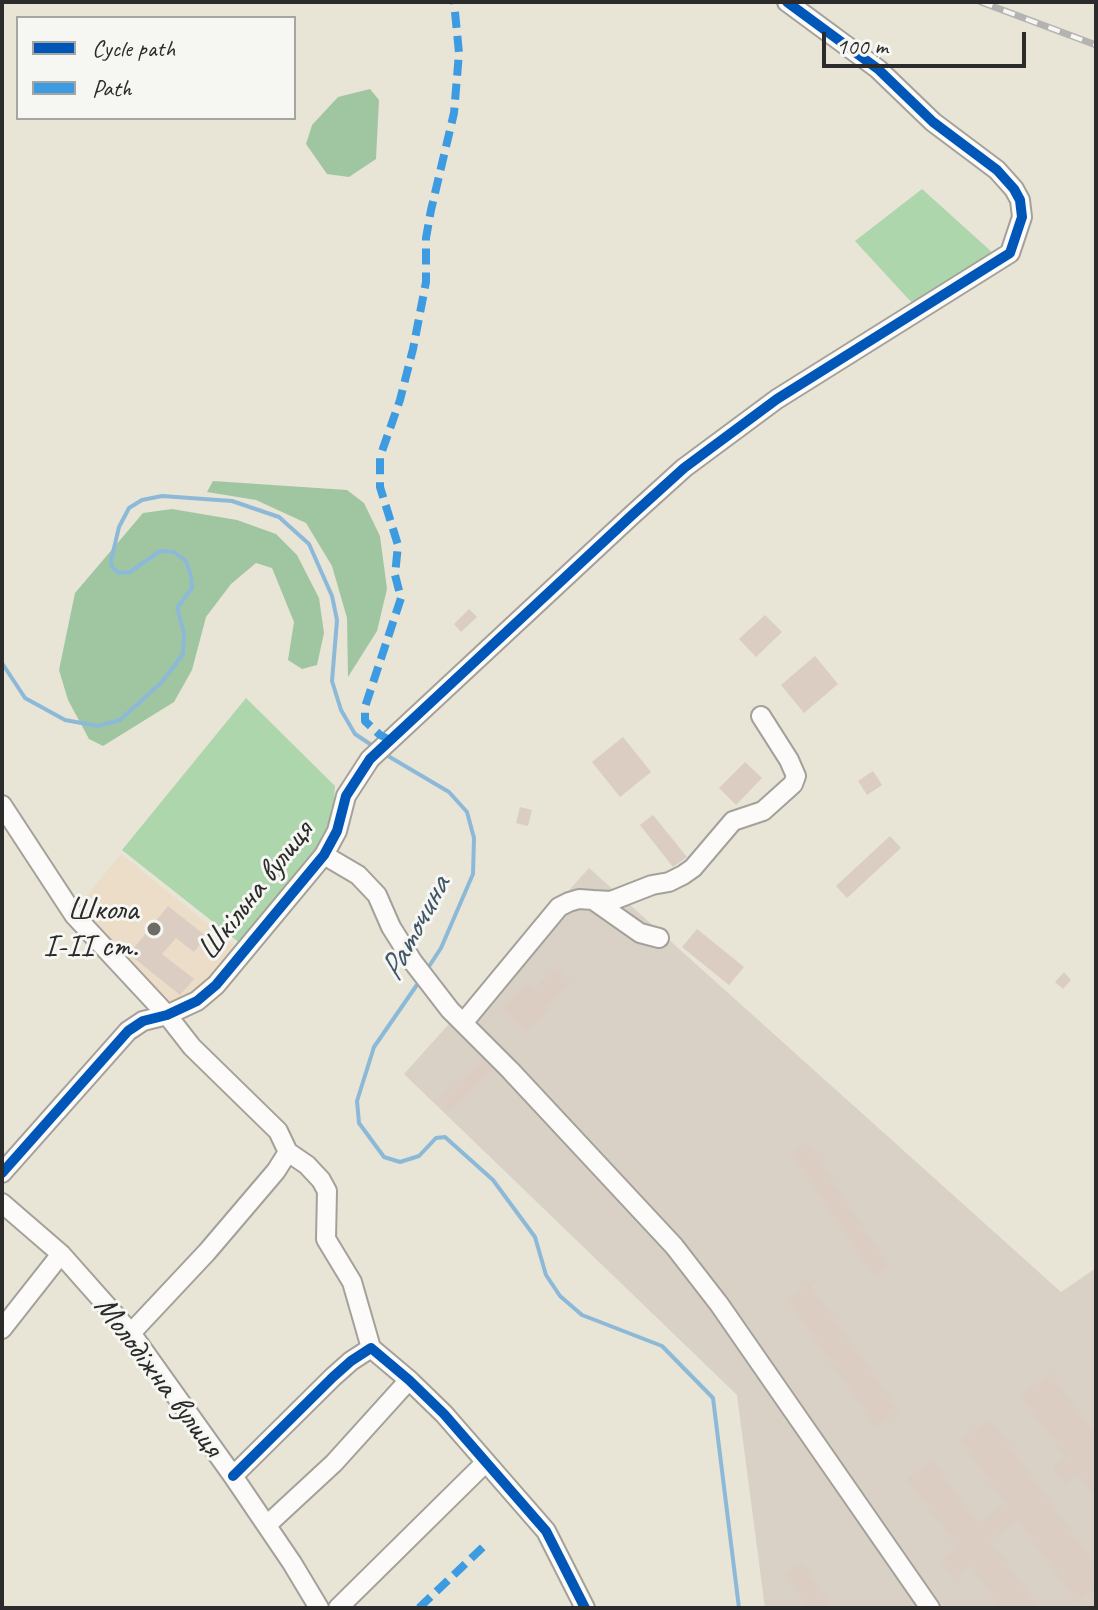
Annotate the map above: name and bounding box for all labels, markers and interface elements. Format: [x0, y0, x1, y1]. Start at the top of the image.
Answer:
legend [16, 16, 296, 120]
scale bar [826, 16, 1030, 66]
text: 100 m [836, 31, 888, 61]
text: Cycle path [92, 33, 175, 63]
text: Path [92, 73, 132, 103]
street label: Шкільна вулиця [190, 814, 322, 968]
water label: Раточина [372, 870, 460, 988]
place label: Школа І-ІІ ст. [43, 892, 138, 967]
marker: Школа І-ІІ ст. [145, 920, 163, 938]
street label: Молодіжна вулиця [85, 1289, 231, 1465]

